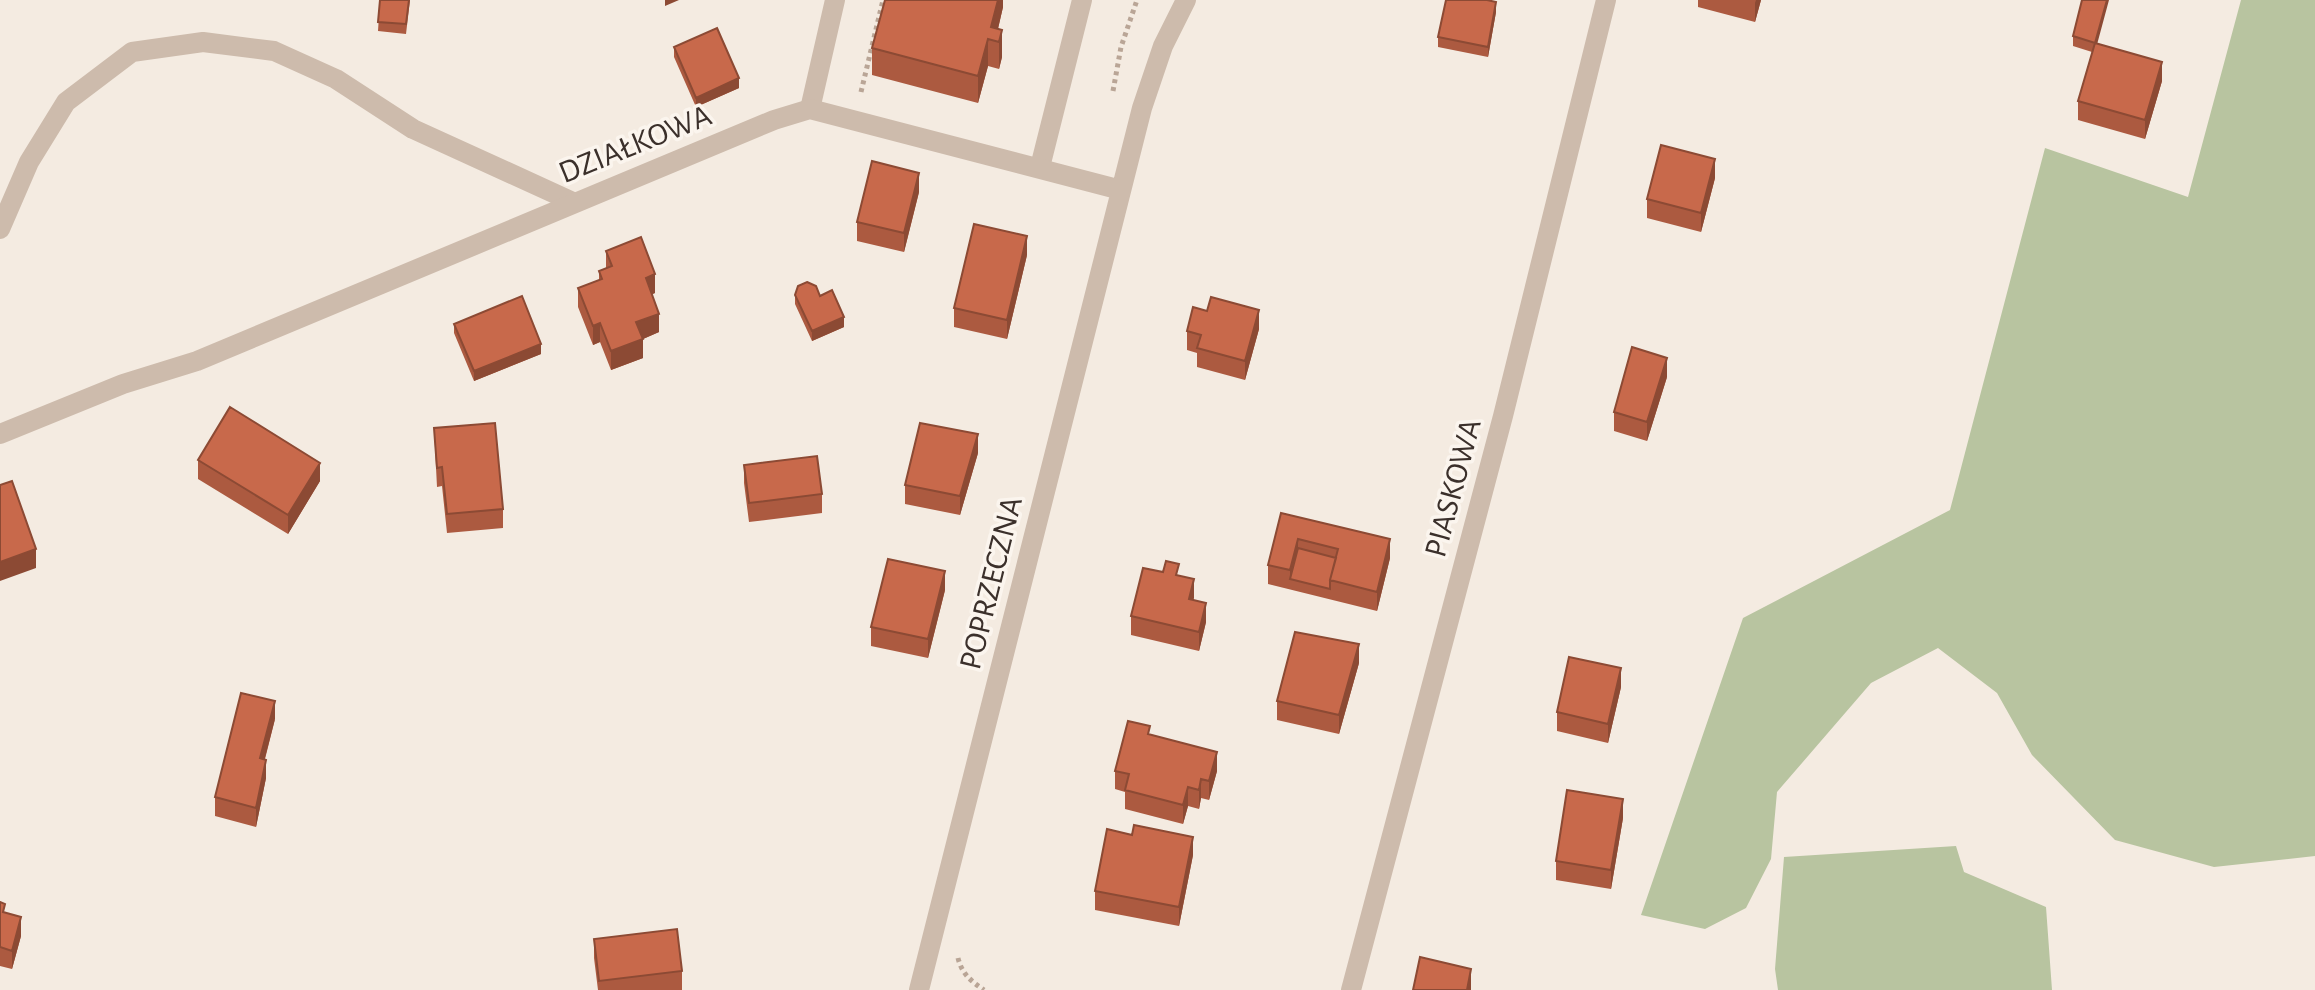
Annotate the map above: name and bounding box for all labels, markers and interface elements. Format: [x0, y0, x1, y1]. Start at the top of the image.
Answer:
street label: DZIAŁKOWA [554, 99, 716, 189]
street label: PIASKOWA [1419, 415, 1487, 561]
street label: POPRZECZNA [954, 493, 1028, 673]

